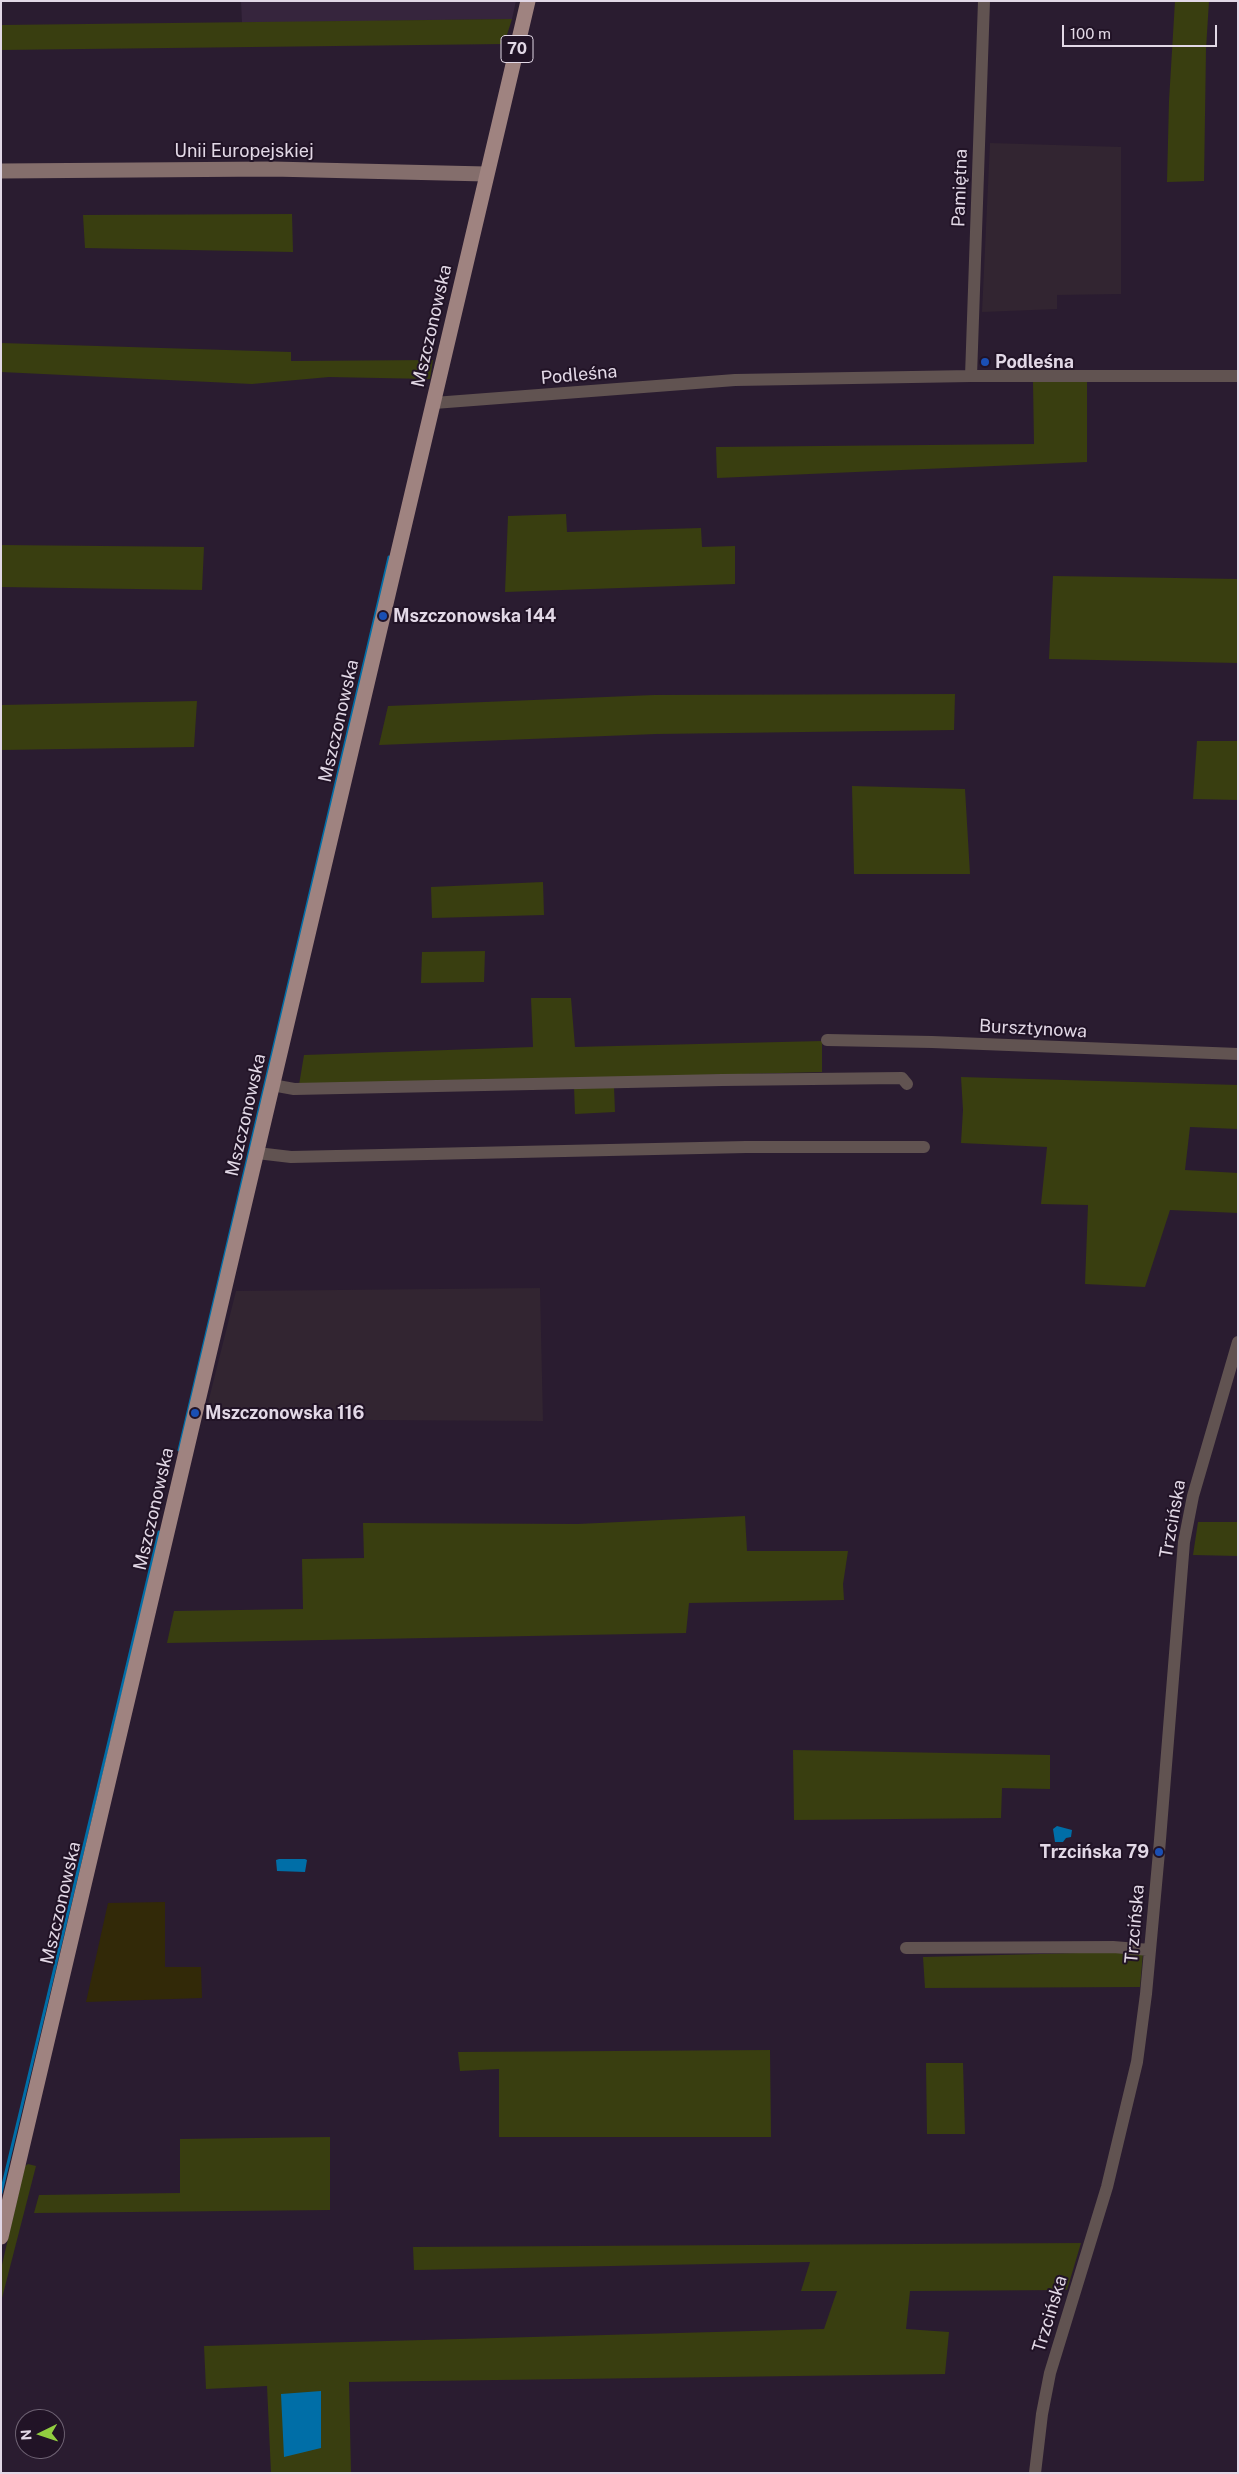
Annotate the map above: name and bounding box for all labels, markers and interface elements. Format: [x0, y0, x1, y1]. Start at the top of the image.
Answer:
scale bar [1064, 15, 1219, 47]
text: 100 m [1070, 25, 1111, 42]
road number: 70 [501, 36, 533, 62]
street label: Unii Europejskiej [174, 140, 314, 162]
street label: Pamiętna [948, 148, 972, 228]
street label: Mszczonowska [407, 263, 457, 389]
place label: Podleśna [995, 351, 1074, 373]
marker: Podleśna [979, 356, 991, 368]
street label: Podleśna [540, 361, 618, 389]
place label: Mszczonowska 144 [393, 605, 556, 627]
marker: Mszczonowska 144 [377, 610, 389, 622]
street label: Mszczonowska [314, 658, 364, 784]
street label: Bursztynowa [978, 1015, 1088, 1043]
street label: Mszczonowska [221, 1052, 271, 1178]
place label: Mszczonowska 116 [205, 1402, 364, 1424]
marker: Mszczonowska 116 [189, 1407, 201, 1419]
street label: Mszczonowska [129, 1446, 179, 1572]
street label: Trzcińska [1155, 1478, 1191, 1560]
street label: Mszczonowska [36, 1840, 86, 1966]
place label: Trzcińska 79 [1040, 1841, 1149, 1863]
marker: Trzcińska 79 [1153, 1846, 1165, 1858]
street label: Trzcińska [1121, 1884, 1149, 1964]
street label: Trzcińska [1028, 2273, 1072, 2355]
north arrow [15, 2409, 65, 2459]
text: N [18, 2429, 34, 2441]

